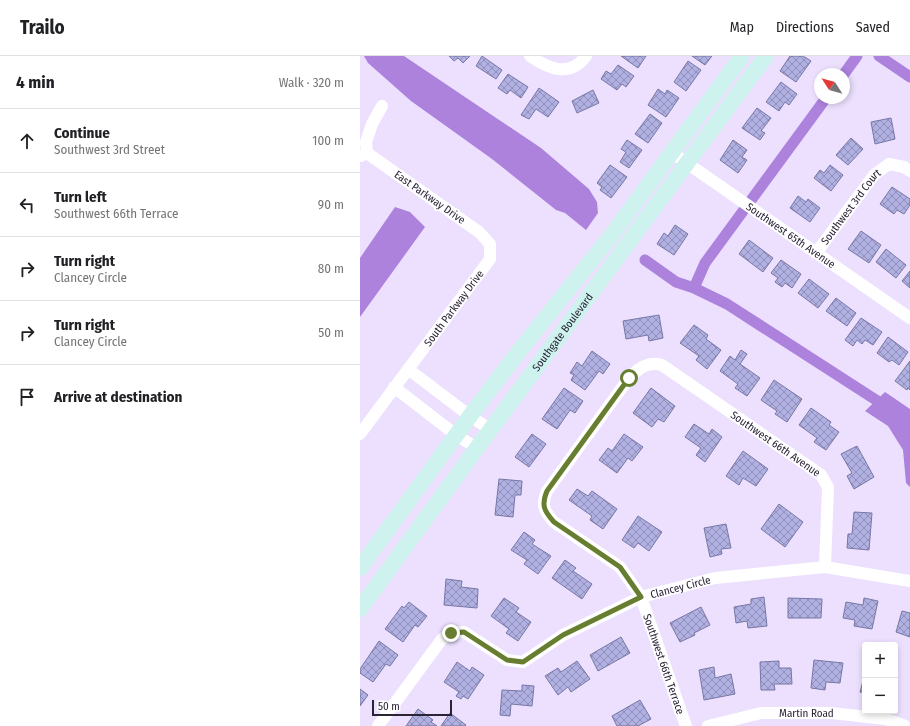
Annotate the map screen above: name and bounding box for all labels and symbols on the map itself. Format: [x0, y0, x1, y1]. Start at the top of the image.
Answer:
north arrow [814, 68, 850, 104]
street label: Southwest 3rd Court [819, 166, 884, 247]
street label: East Parkway Drive [392, 168, 468, 227]
street label: Southwest 65th Avenue [744, 200, 838, 271]
street label: South Parkway Drive [421, 268, 487, 349]
street label: Southgate Boulevard [530, 291, 596, 374]
route start [620, 369, 638, 387]
street label: Southwest 66th Avenue [728, 409, 823, 480]
street label: Clancey Circle [649, 573, 712, 601]
street label: Southwest 66th Terrace [640, 612, 687, 716]
route end [442, 624, 460, 642]
scale bar [372, 698, 452, 717]
street label: Martin Road [779, 707, 834, 720]

